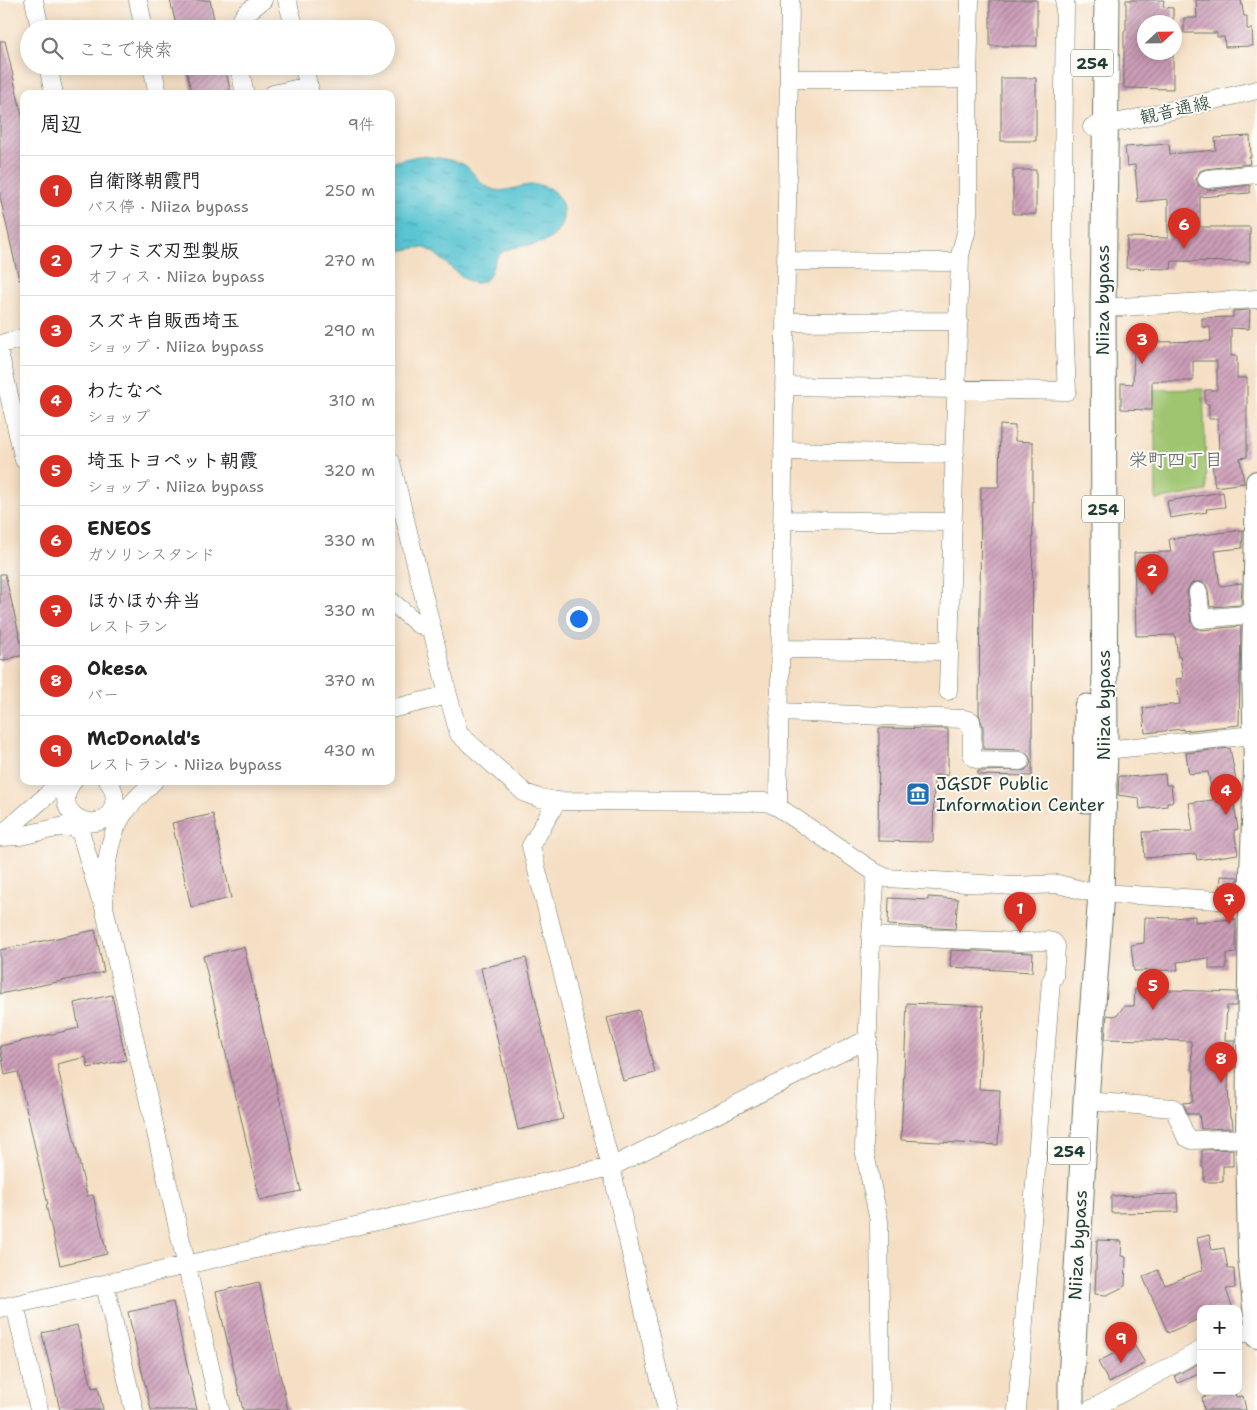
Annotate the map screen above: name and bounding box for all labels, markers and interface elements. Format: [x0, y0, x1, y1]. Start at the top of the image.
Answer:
north arrow [1137, 15, 1182, 60]
search box [20, 20, 395, 75]
icon: search [38, 34, 66, 62]
text: ここで検索 [78, 37, 173, 62]
road number: 254 [1071, 49, 1113, 76]
street label: 観音通線 [1137, 90, 1213, 130]
text: 周辺 [40, 110, 82, 138]
text: 9件 [348, 114, 375, 135]
text: 自衛隊朝霞門 [87, 168, 201, 193]
text: 1 [52, 180, 60, 201]
text: 250 m [324, 180, 375, 201]
text: バス停 · Niiza bypass [87, 196, 249, 217]
pin: 6 [1168, 208, 1200, 249]
text: フナミズ刃型製版 [87, 238, 239, 263]
street label: Niiza bypass [1091, 245, 1115, 355]
text: 2 [50, 250, 62, 271]
text: 270 m [324, 250, 375, 271]
text: オフィス · Niiza bypass [87, 266, 265, 287]
text: スズキ自販西埼玉 [87, 308, 240, 333]
text: 3 [50, 320, 62, 341]
text: 290 m [323, 320, 375, 341]
pin: 3 [1126, 323, 1158, 364]
text: ショップ · Niiza bypass [87, 336, 264, 357]
text: わたなべ [87, 378, 163, 403]
text: 4 [50, 390, 62, 411]
text: 310 m [328, 390, 375, 411]
text: ショップ [87, 406, 150, 427]
district label: 栄町四丁目 [1128, 447, 1224, 472]
text: 埼玉トヨペット朝霞 [87, 448, 258, 473]
text: 5 [51, 460, 61, 481]
text: 320 m [324, 460, 375, 481]
text: ショップ · Niiza bypass [87, 476, 264, 497]
road number: 254 [1082, 496, 1124, 522]
text: ENEOS [87, 516, 151, 541]
text: 6 [50, 530, 62, 551]
text: 330 m [323, 530, 375, 551]
text: ガソリンスタンド [87, 544, 215, 565]
pin: 2 [1136, 554, 1168, 595]
text: ほかほか弁当 [87, 588, 201, 613]
text: 7 [50, 600, 62, 621]
text: 330 m [323, 600, 375, 621]
your location [566, 606, 592, 632]
text: レストラン [87, 616, 168, 637]
street label: Niiza bypass [1092, 650, 1116, 760]
text: Okesa [87, 656, 147, 681]
text: 8 [50, 670, 62, 691]
text: 370 m [324, 670, 375, 691]
text: バー [87, 684, 119, 705]
text: McDonald's [87, 726, 200, 751]
text: 9 [50, 740, 62, 761]
text: 430 m [324, 740, 375, 761]
text: レストラン · Niiza bypass [87, 754, 282, 775]
place label: JGSDF Public Information Center [936, 772, 1105, 817]
pin: 4 [1210, 774, 1242, 815]
museum icon: JGSDF Public Information Center [905, 781, 931, 807]
pin: 7 [1213, 883, 1245, 924]
pin: 1 [1004, 892, 1036, 933]
pin: 5 [1137, 969, 1169, 1010]
pin: 8 [1205, 1042, 1237, 1083]
road number: 254 [1048, 1138, 1090, 1164]
street label: Niiza bypass [1063, 1189, 1093, 1301]
map controls [1197, 1305, 1242, 1395]
button: + [1197, 1305, 1242, 1350]
pin: 9 [1105, 1322, 1137, 1363]
button: − [1197, 1350, 1242, 1395]

